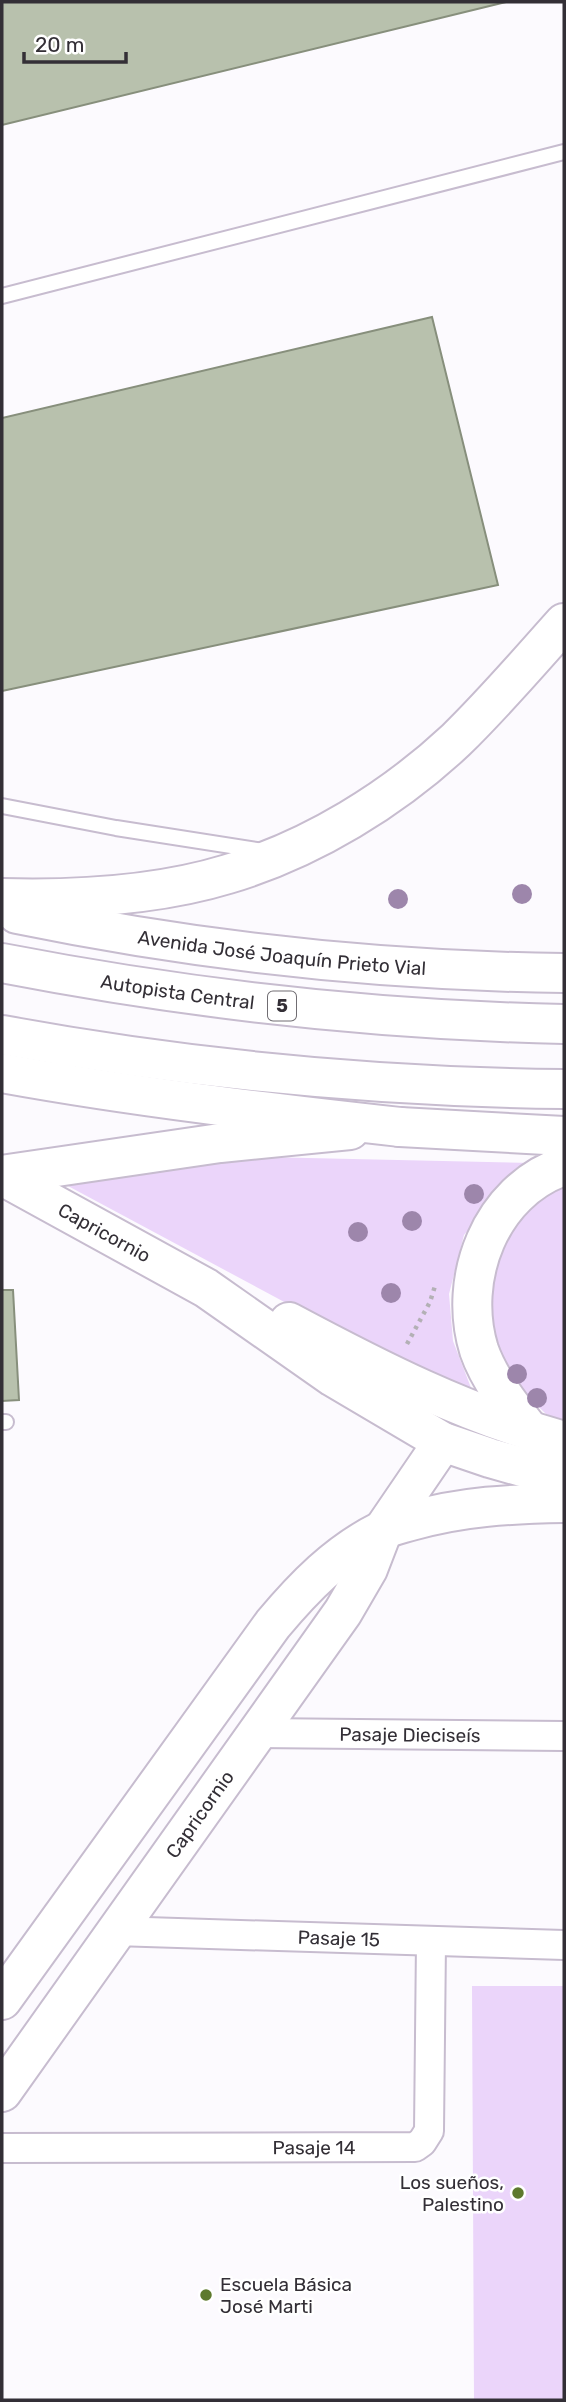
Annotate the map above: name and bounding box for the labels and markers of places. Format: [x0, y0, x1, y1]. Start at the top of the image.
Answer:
place label: Los sueños, Palestino [400, 2171, 504, 2216]
marker: Los sueños, Palestino [510, 2185, 526, 2201]
place label: Escuela Básica José Marti [220, 2273, 352, 2318]
marker: Escuela Básica José Marti [198, 2287, 214, 2303]

